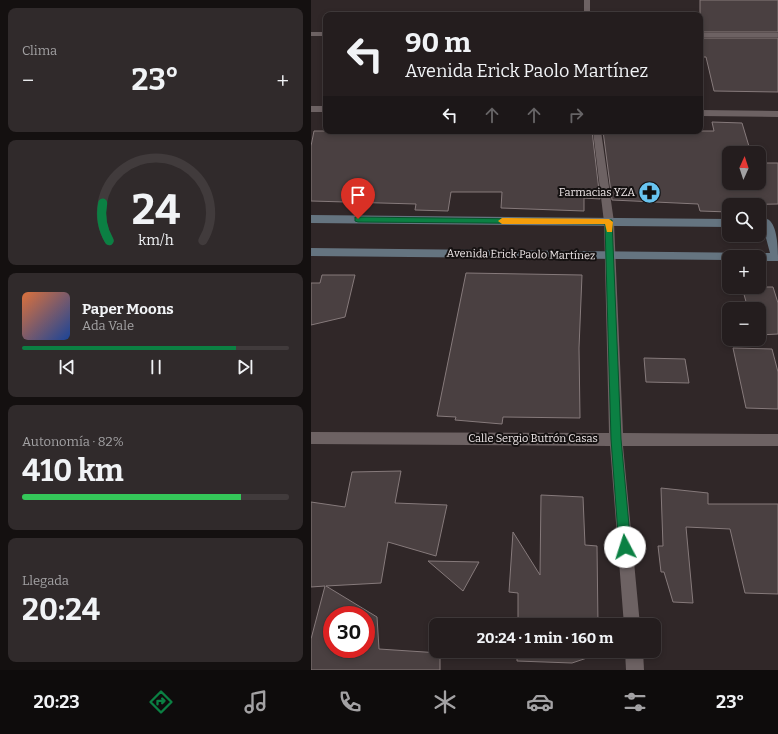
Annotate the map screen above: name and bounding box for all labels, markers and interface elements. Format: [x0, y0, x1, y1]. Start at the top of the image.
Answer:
text: 90 m [405, 26, 471, 59]
icon: left [339, 28, 391, 80]
text: Clima [22, 43, 57, 58]
text: Avenida Erick Paolo Martínez [405, 60, 648, 82]
text: 23° [132, 62, 179, 98]
text: − [22, 67, 34, 94]
text: + [276, 67, 289, 94]
icon: left [439, 104, 461, 126]
icon: ahead [481, 104, 503, 126]
icon: ahead [523, 104, 545, 126]
icon: right [565, 104, 587, 126]
north arrow [722, 146, 766, 190]
map controls [722, 146, 766, 346]
pin [341, 178, 375, 219]
pharmacy icon: Farmacias YZA [637, 179, 663, 205]
text: 24 [131, 184, 180, 234]
icon: arrive [347, 184, 369, 206]
place label: Farmacias YZA [559, 186, 635, 199]
button: search [722, 198, 766, 242]
text: km/h [138, 231, 173, 248]
street label: Avenida Erick Paolo Martínez [447, 247, 595, 262]
button: + [722, 250, 766, 294]
text: Paper Moons [82, 300, 174, 318]
button: − [722, 302, 766, 346]
text: Ada Vale [82, 318, 134, 333]
icon: previous [56, 356, 78, 378]
icon: pause [145, 356, 167, 378]
icon: next [234, 356, 256, 378]
street label: Calle Sergio Butrón Casas [468, 432, 598, 445]
text: Autonomía · 82% [22, 434, 124, 449]
text: 410 km [22, 453, 124, 489]
position arrow [604, 526, 646, 568]
text: Llegada [22, 573, 69, 588]
text: 20:24 [22, 592, 100, 628]
speed limit sign: 30 [323, 606, 375, 658]
text: 20:24 · 1 min · 160 m [477, 629, 613, 647]
icon: directions [147, 688, 175, 716]
icon: music [242, 688, 270, 716]
icon: phone [336, 688, 364, 716]
icon: climate [431, 688, 459, 716]
icon: car [526, 688, 554, 716]
icon: filters [621, 688, 649, 716]
text: 20:23 [33, 691, 80, 713]
text: 23° [716, 691, 745, 713]

